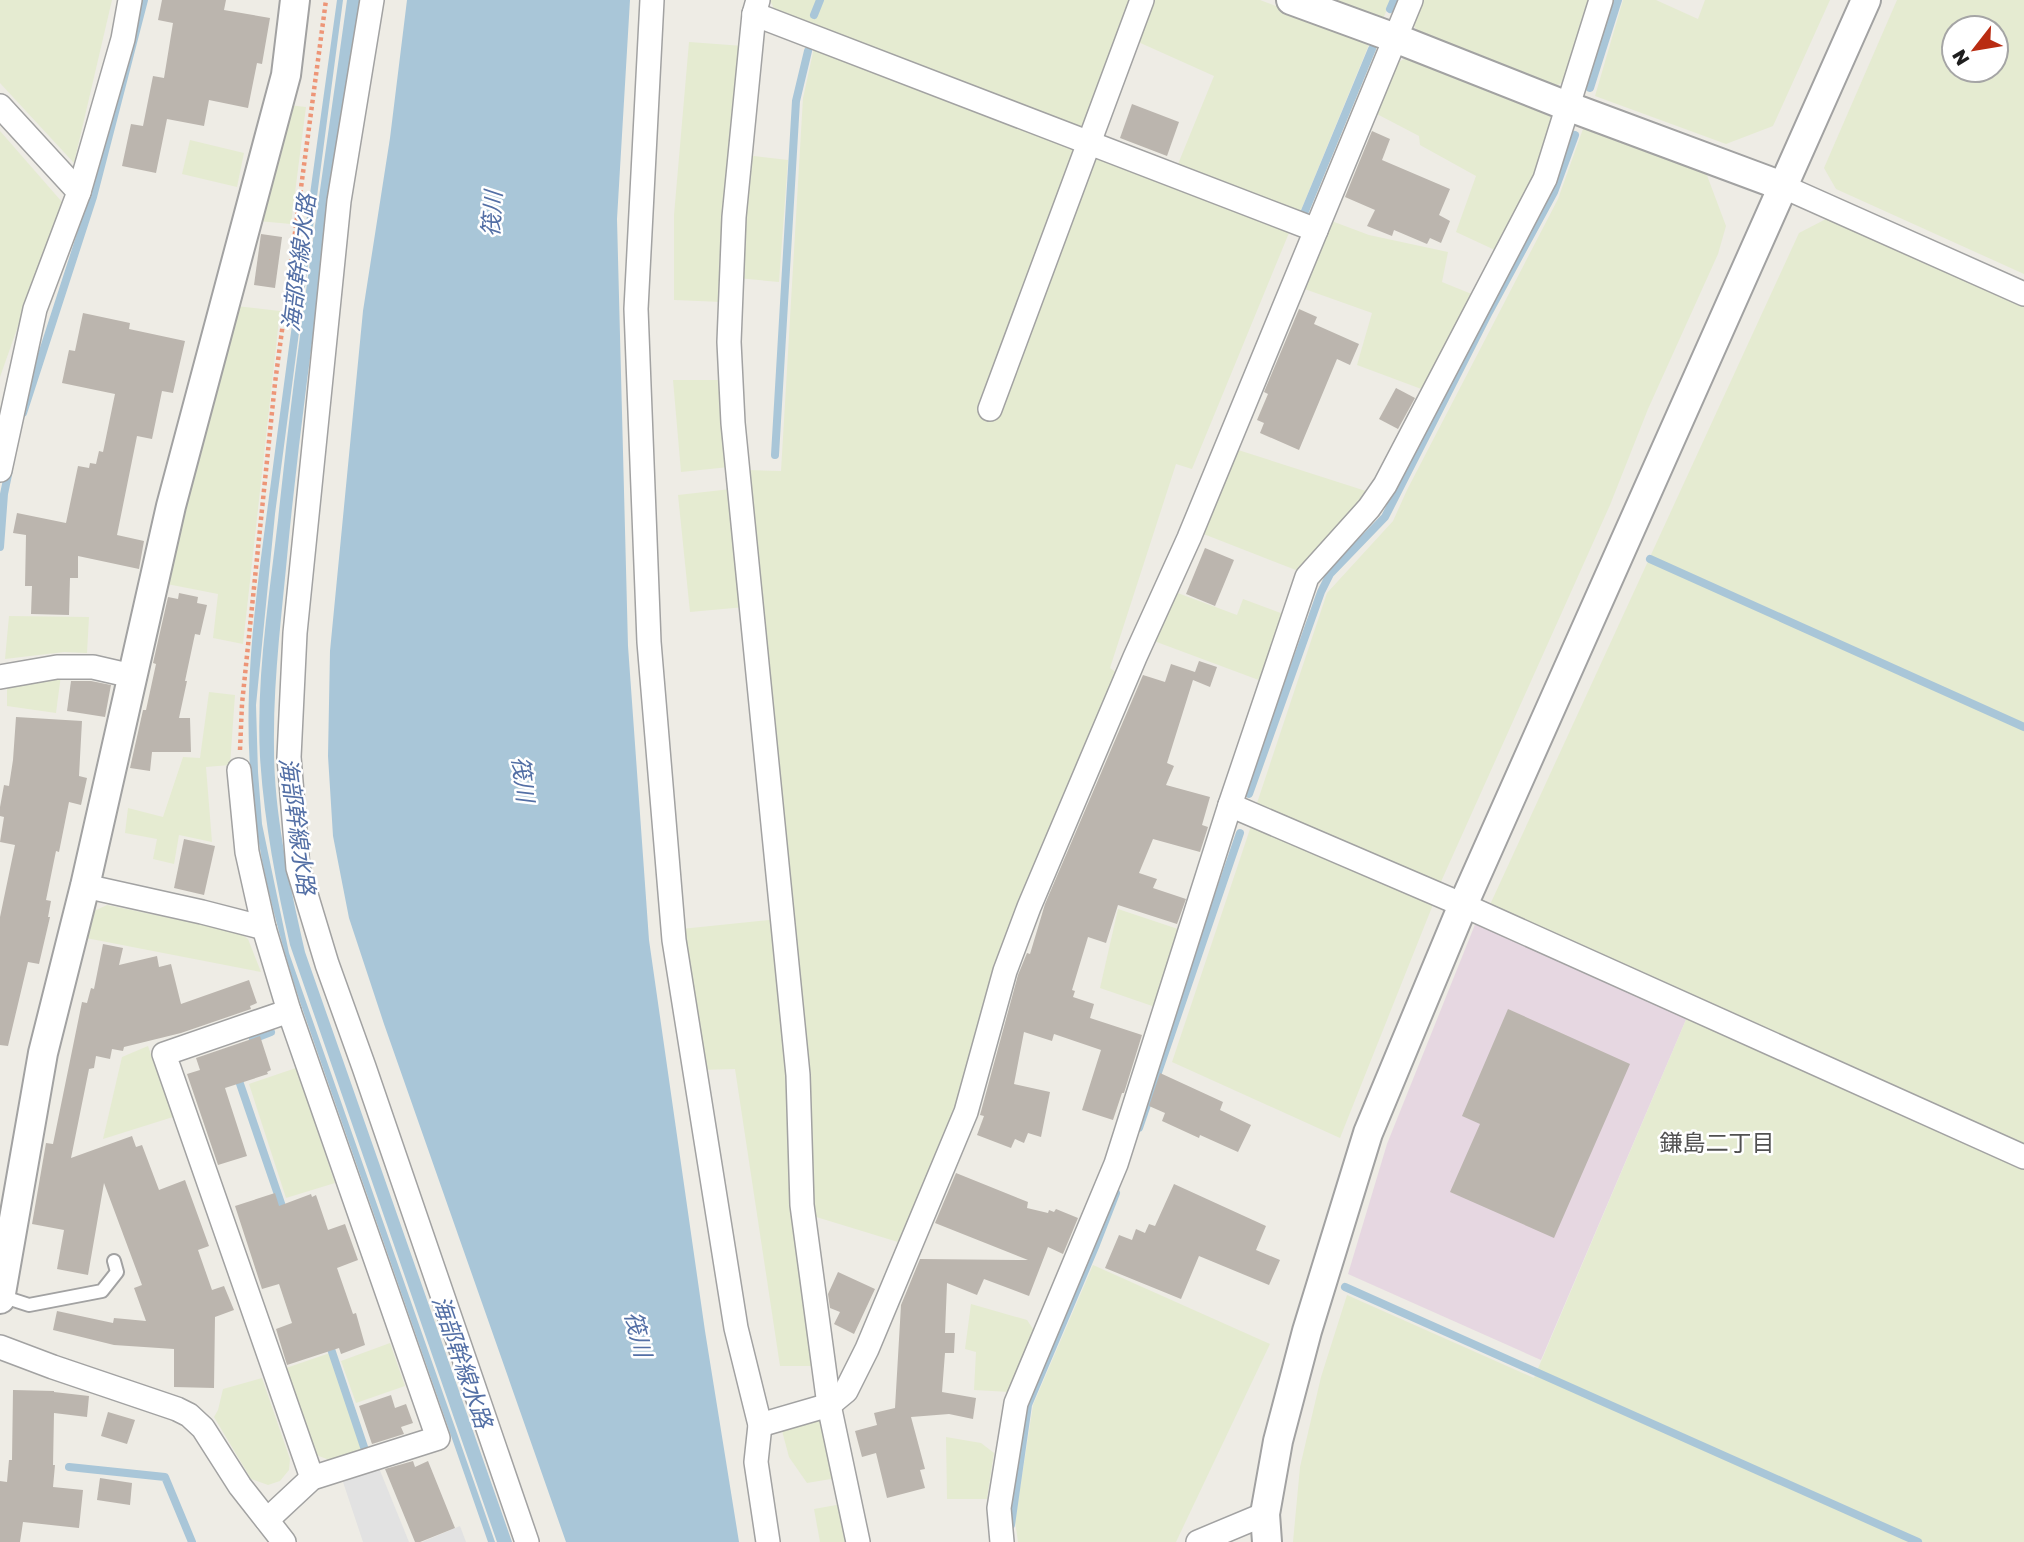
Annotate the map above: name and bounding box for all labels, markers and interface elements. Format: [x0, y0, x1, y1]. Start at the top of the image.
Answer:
north arrow [1940, 14, 2010, 84]
text: N [1946, 46, 1974, 70]
water label: 筏川 [475, 187, 507, 238]
water label: 海部幹線水路 [276, 191, 321, 333]
water label: 筏川 [507, 754, 541, 806]
water label: 海部幹線水路 [275, 756, 322, 898]
district label: 鎌島二丁目 [1660, 1128, 1775, 1156]
water label: 海部幹線水路 [427, 1292, 499, 1433]
water label: 筏川 [620, 1308, 659, 1362]

